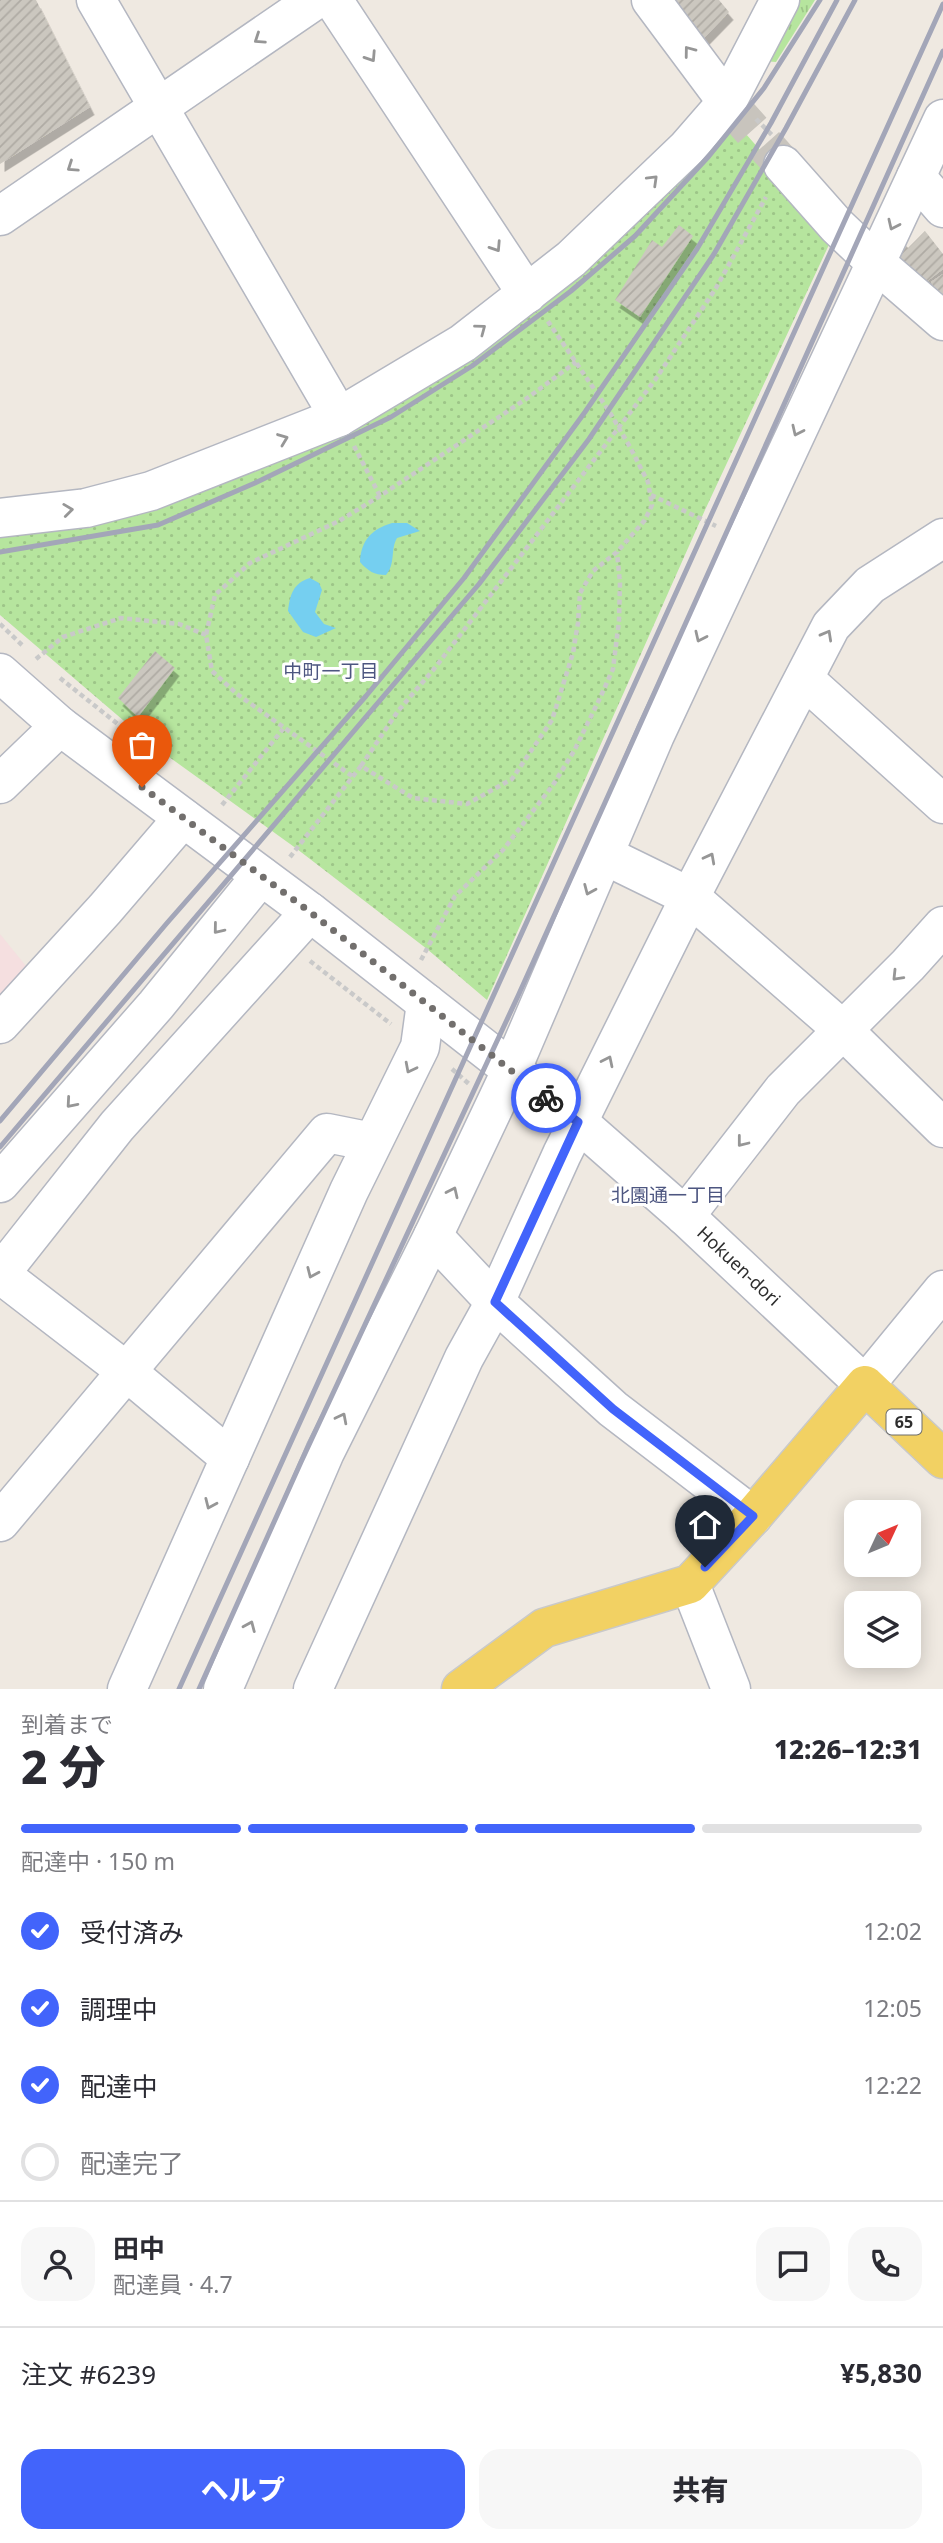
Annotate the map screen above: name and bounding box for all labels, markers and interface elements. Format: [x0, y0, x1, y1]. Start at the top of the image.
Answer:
one-way arrow [254, 31, 267, 43]
one-way arrow [685, 46, 698, 59]
one-way arrow [363, 49, 375, 62]
one-way arrow [66, 159, 79, 172]
one-way arrow [645, 176, 658, 189]
one-way arrow [887, 218, 901, 230]
one-way arrow [488, 239, 500, 252]
one-way arrow [473, 324, 486, 337]
one-way arrow [791, 424, 805, 436]
one-way arrow [277, 433, 289, 447]
one-way arrow [62, 502, 74, 517]
one-way arrow [819, 629, 832, 642]
one-way arrow [695, 630, 709, 642]
district label: 中町一丁目 [283, 658, 379, 684]
pin [112, 715, 172, 787]
icon: bag [123, 726, 161, 764]
one-way arrow [702, 853, 716, 865]
one-way arrow [583, 883, 597, 895]
one-way arrow [214, 920, 226, 933]
one-way arrow [893, 968, 906, 981]
one-way arrow [600, 1056, 614, 1068]
one-way arrow [404, 1061, 418, 1073]
courier [511, 1063, 581, 1133]
icon: bike [527, 1079, 565, 1117]
one-way arrow [67, 1095, 79, 1108]
one-way arrow [738, 1135, 751, 1147]
district label: 北園通一丁目 [611, 1182, 725, 1208]
one-way arrow [445, 1187, 459, 1199]
street label: Hokuen-dori [692, 1220, 786, 1311]
one-way arrow [306, 1266, 320, 1278]
road number: 65 [886, 1410, 922, 1434]
one-way arrow [333, 1413, 347, 1425]
pin [675, 1495, 735, 1567]
one-way arrow [204, 1496, 218, 1509]
north arrow [844, 1500, 920, 1577]
map controls [844, 1500, 921, 1668]
icon: home [686, 1506, 724, 1544]
button: layers [844, 1591, 921, 1668]
one-way arrow [242, 1621, 256, 1634]
text: 到着まで [21, 1708, 113, 1740]
text: 12:26–12:31 [774, 1731, 922, 1767]
text: 2 分 [21, 1735, 106, 1797]
text: 配達中 · 150 m [21, 1845, 175, 1877]
icon: check [21, 1912, 59, 1950]
text: 受付済み [80, 1914, 184, 1950]
text: 12:02 [863, 1915, 922, 1947]
icon: check [21, 1989, 59, 2027]
text: 調理中 [80, 1991, 158, 2027]
text: 12:05 [863, 1992, 922, 2024]
icon: check [21, 2066, 59, 2104]
text: 配達中 [80, 2068, 158, 2104]
text: 12:22 [863, 2069, 922, 2101]
text: 配達完了 [80, 2145, 184, 2181]
button: person [21, 2227, 95, 2301]
button: chat [756, 2227, 830, 2301]
button: phone [848, 2227, 922, 2301]
text: 田中 [113, 2230, 165, 2266]
text: 配達員 · 4.7 [113, 2268, 233, 2300]
text: ¥5,830 [840, 2355, 922, 2391]
text: 注文 #6239 [21, 2356, 156, 2392]
button: ヘルプ [21, 2449, 465, 2529]
button: 共有 [479, 2449, 922, 2529]

